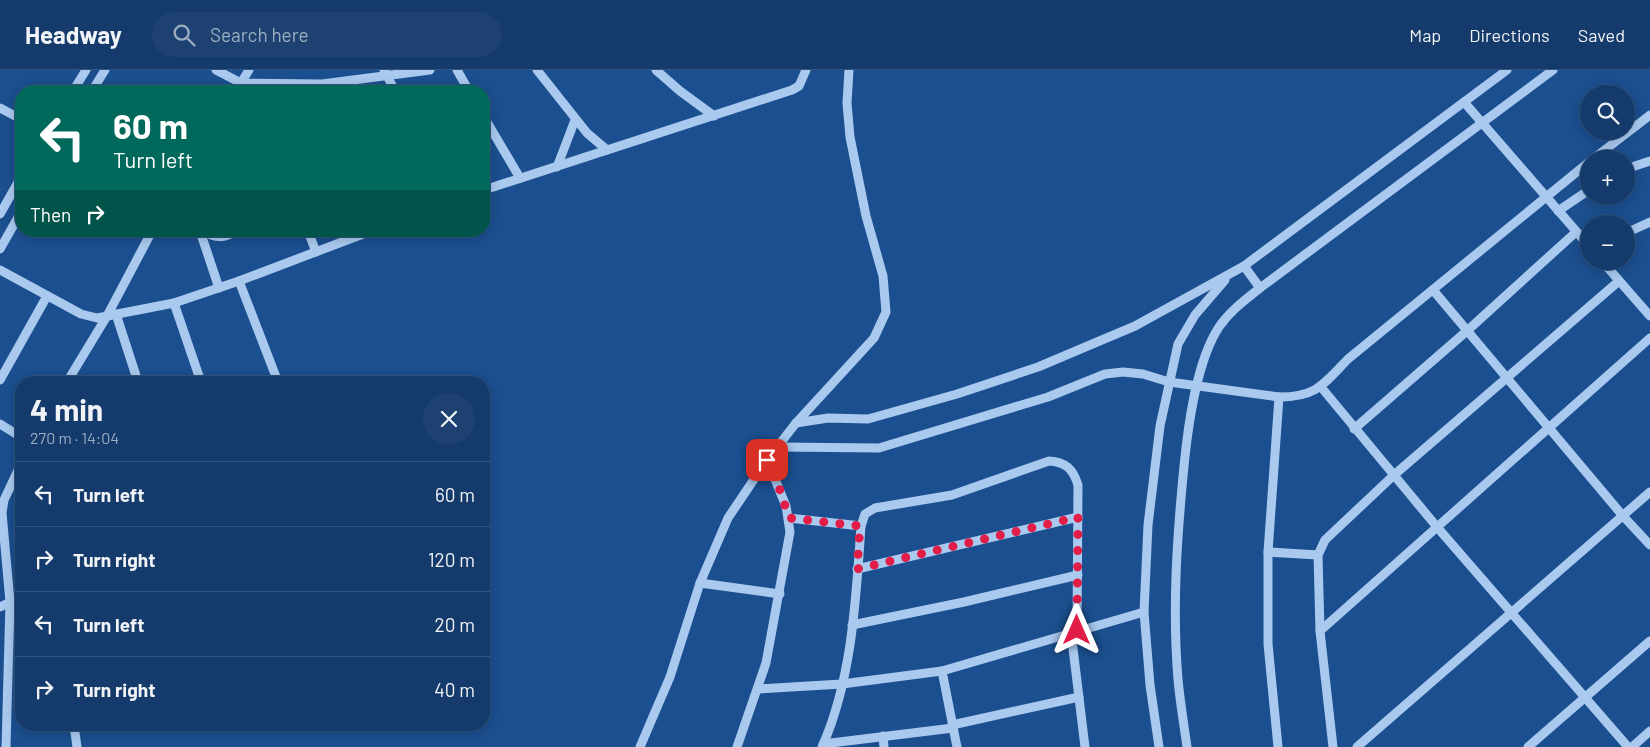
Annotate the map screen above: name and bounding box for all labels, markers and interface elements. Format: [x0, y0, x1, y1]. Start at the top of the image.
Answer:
search box [152, 12, 502, 57]
text: Headway [25, 20, 122, 49]
icon: search [170, 21, 198, 49]
text: Search here [210, 23, 309, 46]
text: Map [1409, 24, 1441, 46]
text: Directions [1469, 24, 1550, 46]
text: Saved [1578, 24, 1625, 46]
map controls [1580, 85, 1635, 270]
button: search [1580, 85, 1635, 140]
text: 60 m [113, 104, 188, 146]
icon: left [30, 105, 95, 170]
text: Turn left [113, 146, 193, 172]
button: + [1580, 150, 1635, 205]
icon: right [81, 200, 109, 228]
text: Then [30, 203, 71, 226]
button: − [1580, 215, 1635, 270]
text: 4 min [30, 391, 103, 427]
button: close [423, 393, 475, 445]
text: 270 m · 14:04 [30, 428, 119, 447]
pin [746, 439, 788, 481]
icon: arrive [753, 446, 781, 474]
icon: left [30, 480, 58, 508]
text: Turn left [73, 483, 144, 506]
text: 60 m [435, 483, 475, 506]
icon: right [30, 545, 58, 573]
text: Turn right [73, 548, 155, 571]
text: 120 m [428, 548, 475, 571]
position arrow [1050, 603, 1102, 655]
icon: left [30, 610, 58, 638]
text: Turn left [73, 613, 144, 636]
text: 20 m [435, 613, 475, 636]
icon: right [30, 675, 58, 703]
text: Turn right [73, 678, 155, 701]
text: 40 m [434, 678, 475, 701]

